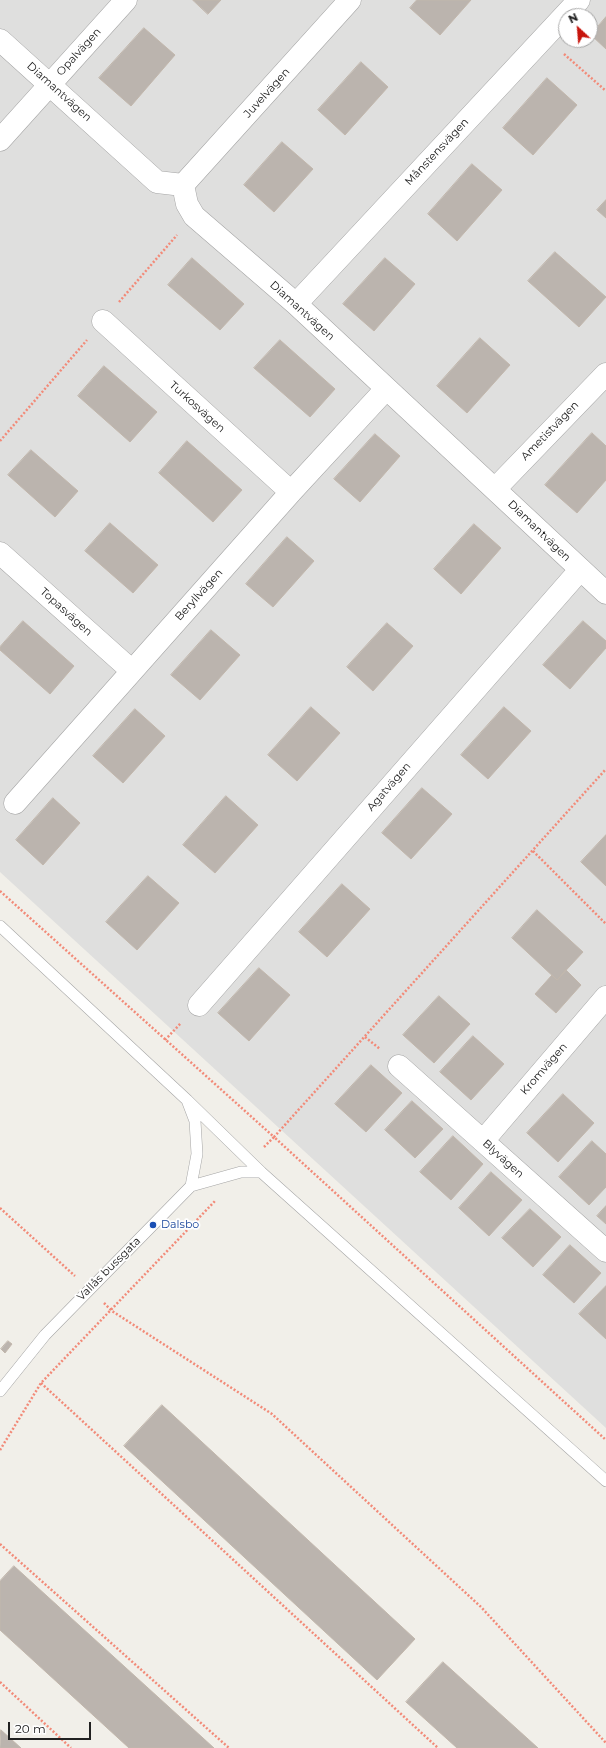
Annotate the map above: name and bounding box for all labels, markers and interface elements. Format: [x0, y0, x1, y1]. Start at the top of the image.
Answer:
north arrow [558, 8, 598, 48]
text: N [566, 10, 580, 26]
street label: Opalvägen [54, 25, 104, 79]
street label: Diamantvägen [24, 60, 94, 124]
street label: Juvelvägen [241, 65, 293, 121]
street label: Månstensvägen [402, 116, 472, 188]
street label: Diamantvägen [267, 279, 337, 343]
street label: Turkosvägen [166, 379, 228, 435]
street label: Ametistvägen [518, 399, 582, 463]
street label: Diamantvägen [505, 498, 573, 564]
street label: Beryllvägen [172, 566, 226, 624]
street label: Topasvägen [37, 585, 95, 639]
street label: Agatvägen [364, 760, 414, 814]
street label: Kromvägen [518, 1040, 570, 1098]
street label: Blyvägen [480, 1137, 526, 1181]
place label: Dalsbo [161, 1218, 199, 1232]
marker: Dalsbo [148, 1220, 158, 1230]
street label: Vallås bussgata [74, 1234, 144, 1304]
scale bar [10, 1714, 93, 1740]
text: 20 m [15, 1721, 46, 1736]

